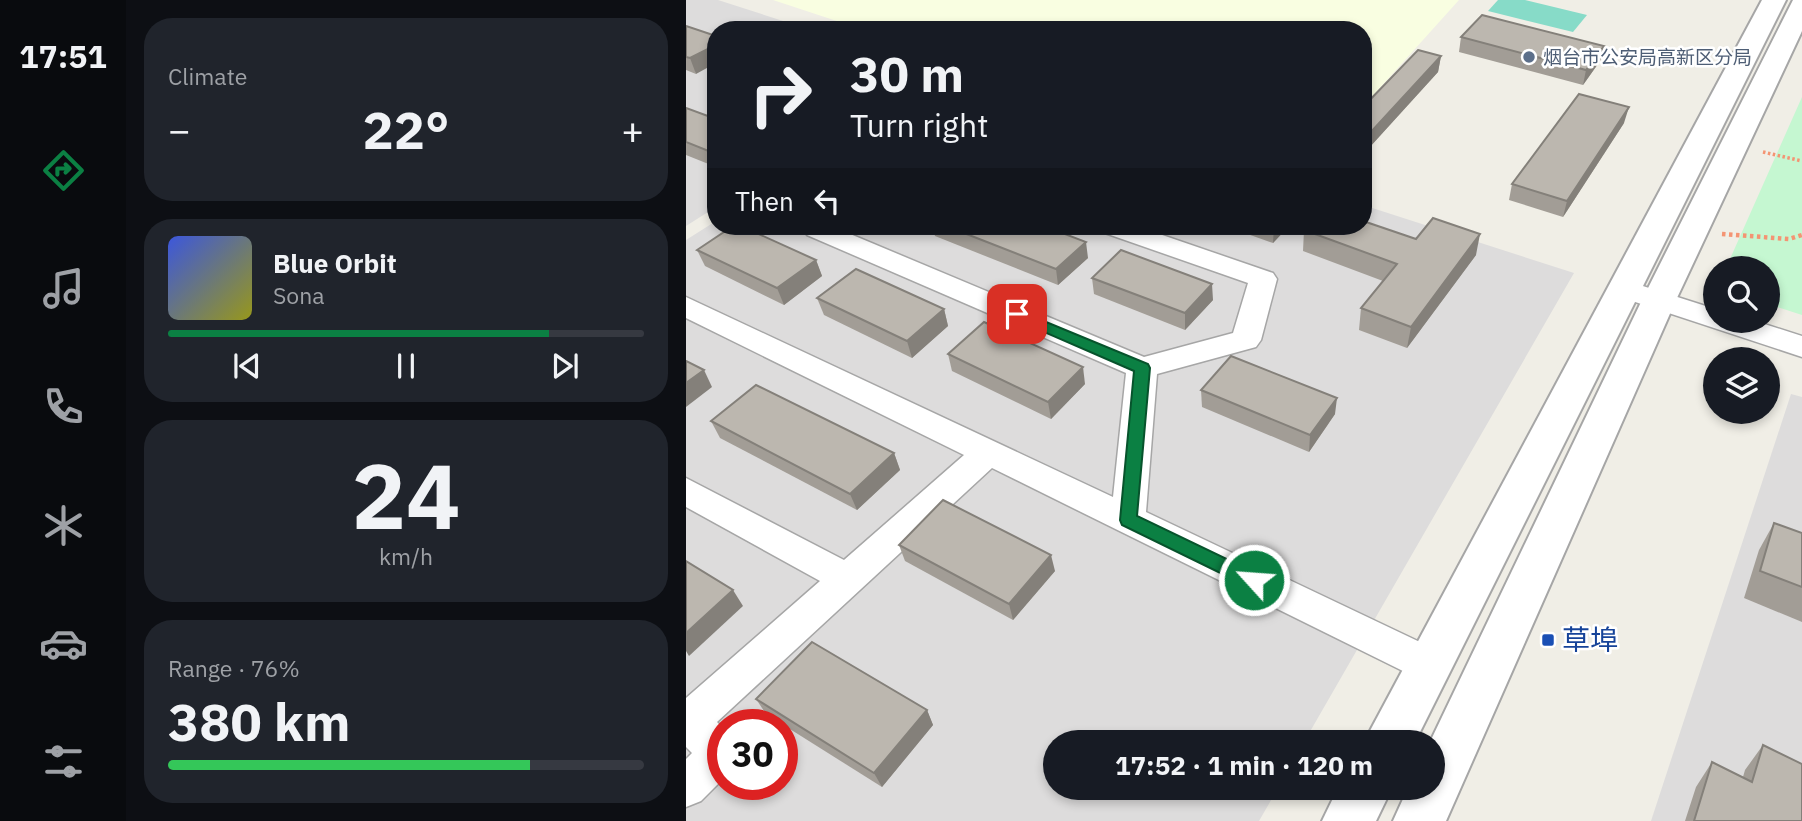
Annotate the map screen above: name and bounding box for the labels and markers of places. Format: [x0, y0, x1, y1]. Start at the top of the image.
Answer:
place label: 烟台市公安局高新区分局 [1543, 45, 1752, 69]
marker: 烟台市公安局高新区分局 [1521, 49, 1537, 65]
pin [987, 284, 1047, 344]
place label: 草埠 [1562, 621, 1618, 658]
marker: 草埠 [1540, 632, 1556, 648]

